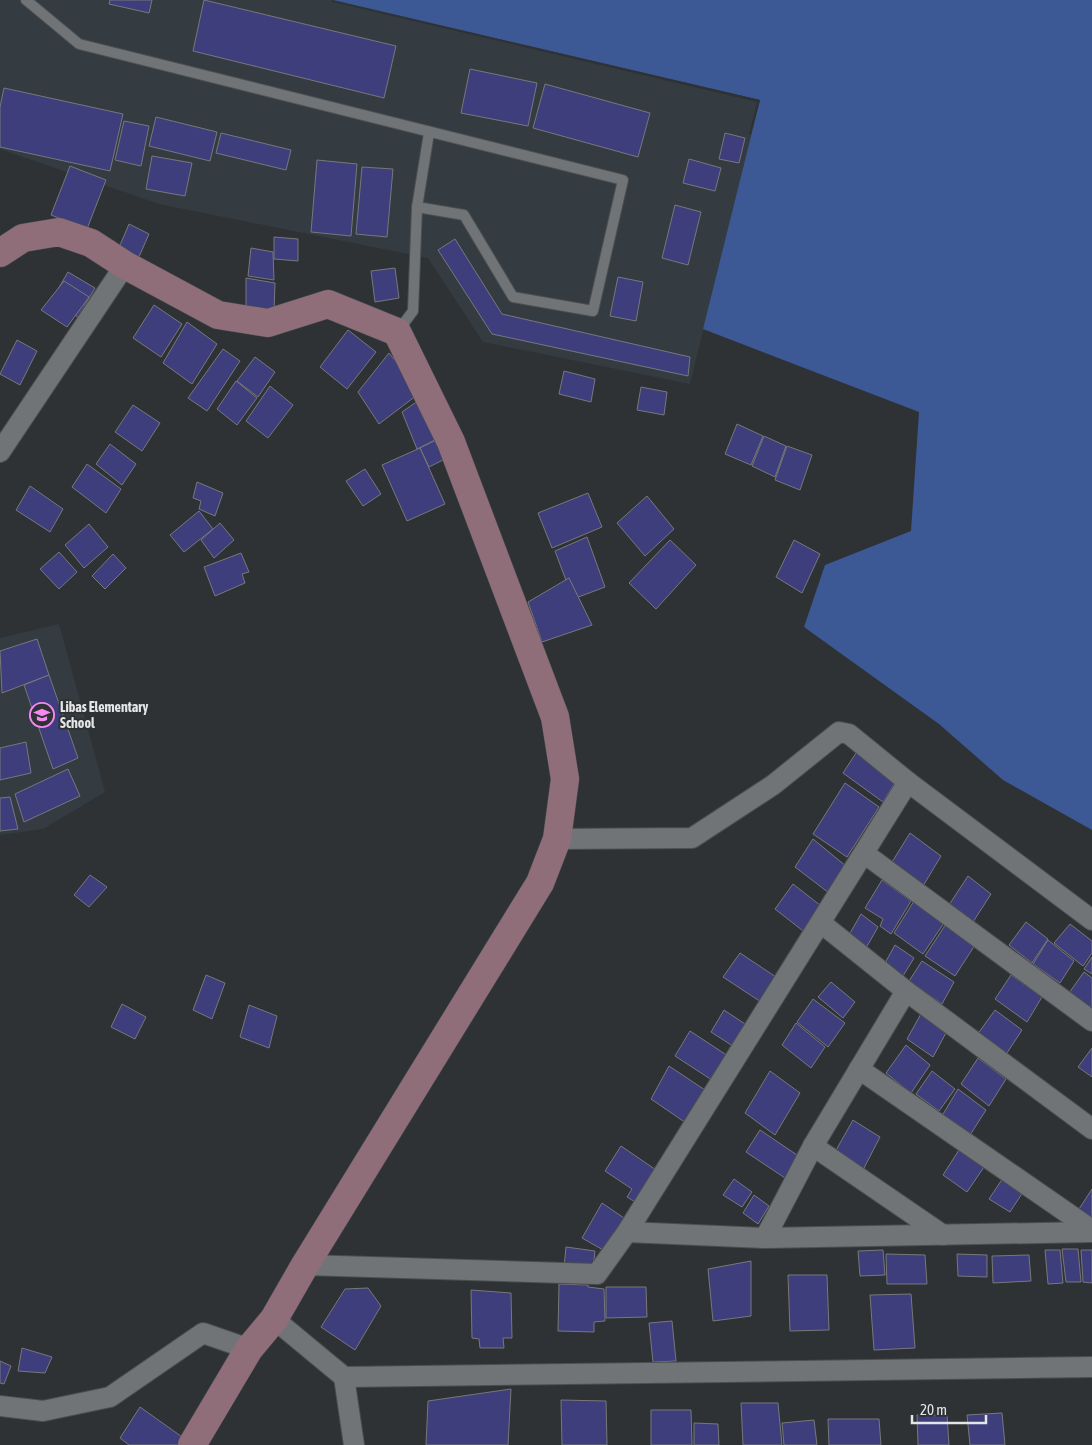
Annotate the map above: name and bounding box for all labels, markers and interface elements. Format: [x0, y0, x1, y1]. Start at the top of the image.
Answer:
place label: Libas Elementary School [60, 699, 148, 731]
school or university icon: Libas Elementary School [29, 702, 55, 728]
scale bar [912, 1392, 986, 1424]
text: 20 m [920, 1401, 947, 1418]

